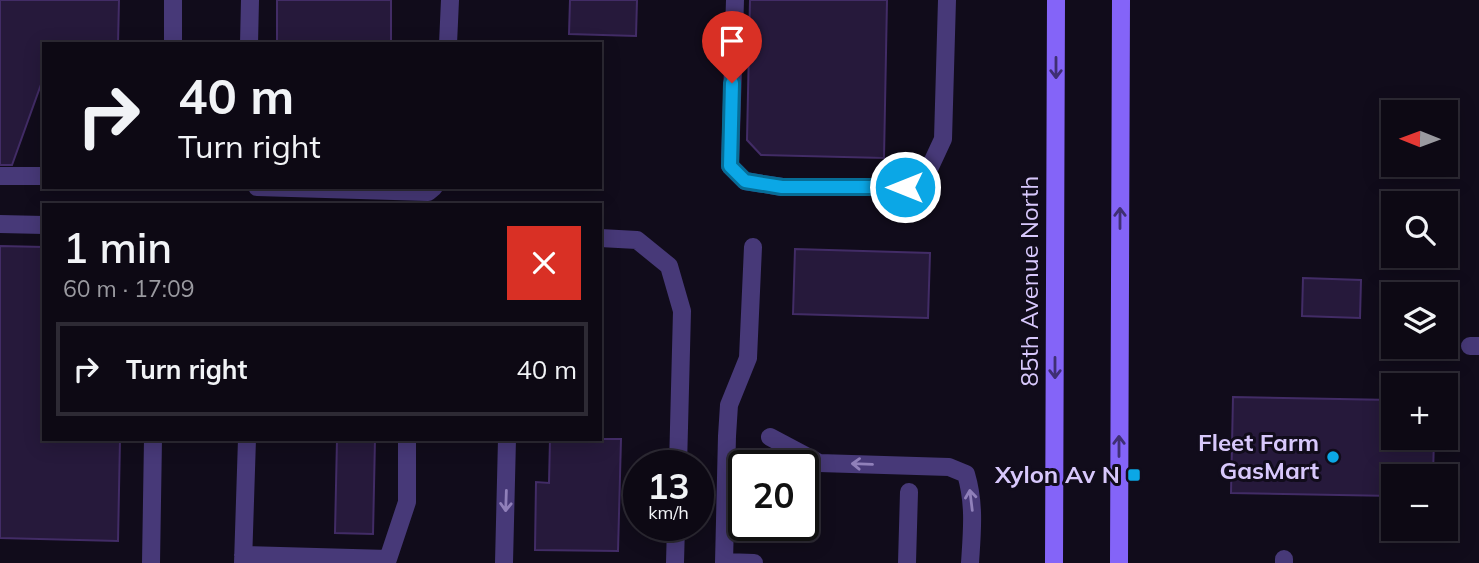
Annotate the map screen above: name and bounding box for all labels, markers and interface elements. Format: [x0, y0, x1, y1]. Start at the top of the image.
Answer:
pin [702, 11, 762, 83]
icon: arrive [713, 22, 751, 60]
one-way arrow [1049, 56, 1063, 79]
text: 40 m [178, 65, 294, 126]
icon: right [63, 70, 154, 161]
north arrow [1381, 100, 1458, 177]
map controls [1381, 100, 1458, 541]
text: Turn right [178, 126, 321, 166]
position arrow [868, 150, 942, 224]
street label: 85th Avenue North [1014, 176, 1044, 386]
button: search [1381, 191, 1458, 268]
one-way arrow [1113, 207, 1127, 230]
text: 1 min [63, 221, 172, 274]
button: close [507, 226, 581, 300]
text: 60 m · 17:09 [63, 274, 195, 303]
button: layers [1381, 282, 1458, 359]
icon: right [67, 350, 105, 388]
text: Turn right [126, 353, 247, 386]
text: 40 m [516, 353, 577, 386]
one-way arrow [1048, 357, 1061, 380]
button: + [1381, 373, 1458, 450]
place label: Fleet Farm GasMart [1198, 427, 1319, 485]
one-way arrow [1112, 435, 1126, 458]
marker: Fleet Farm GasMart [1325, 449, 1341, 465]
speed limit sign: 20 [728, 450, 819, 541]
one-way arrow [850, 458, 873, 471]
place label: Xylon Av N [994, 459, 1120, 489]
text: 13 [647, 464, 690, 508]
button: − [1381, 464, 1458, 541]
marker: Xylon Av N [1126, 467, 1142, 483]
one-way arrow [499, 489, 512, 512]
one-way arrow [965, 489, 978, 511]
text: km/h [648, 501, 689, 524]

